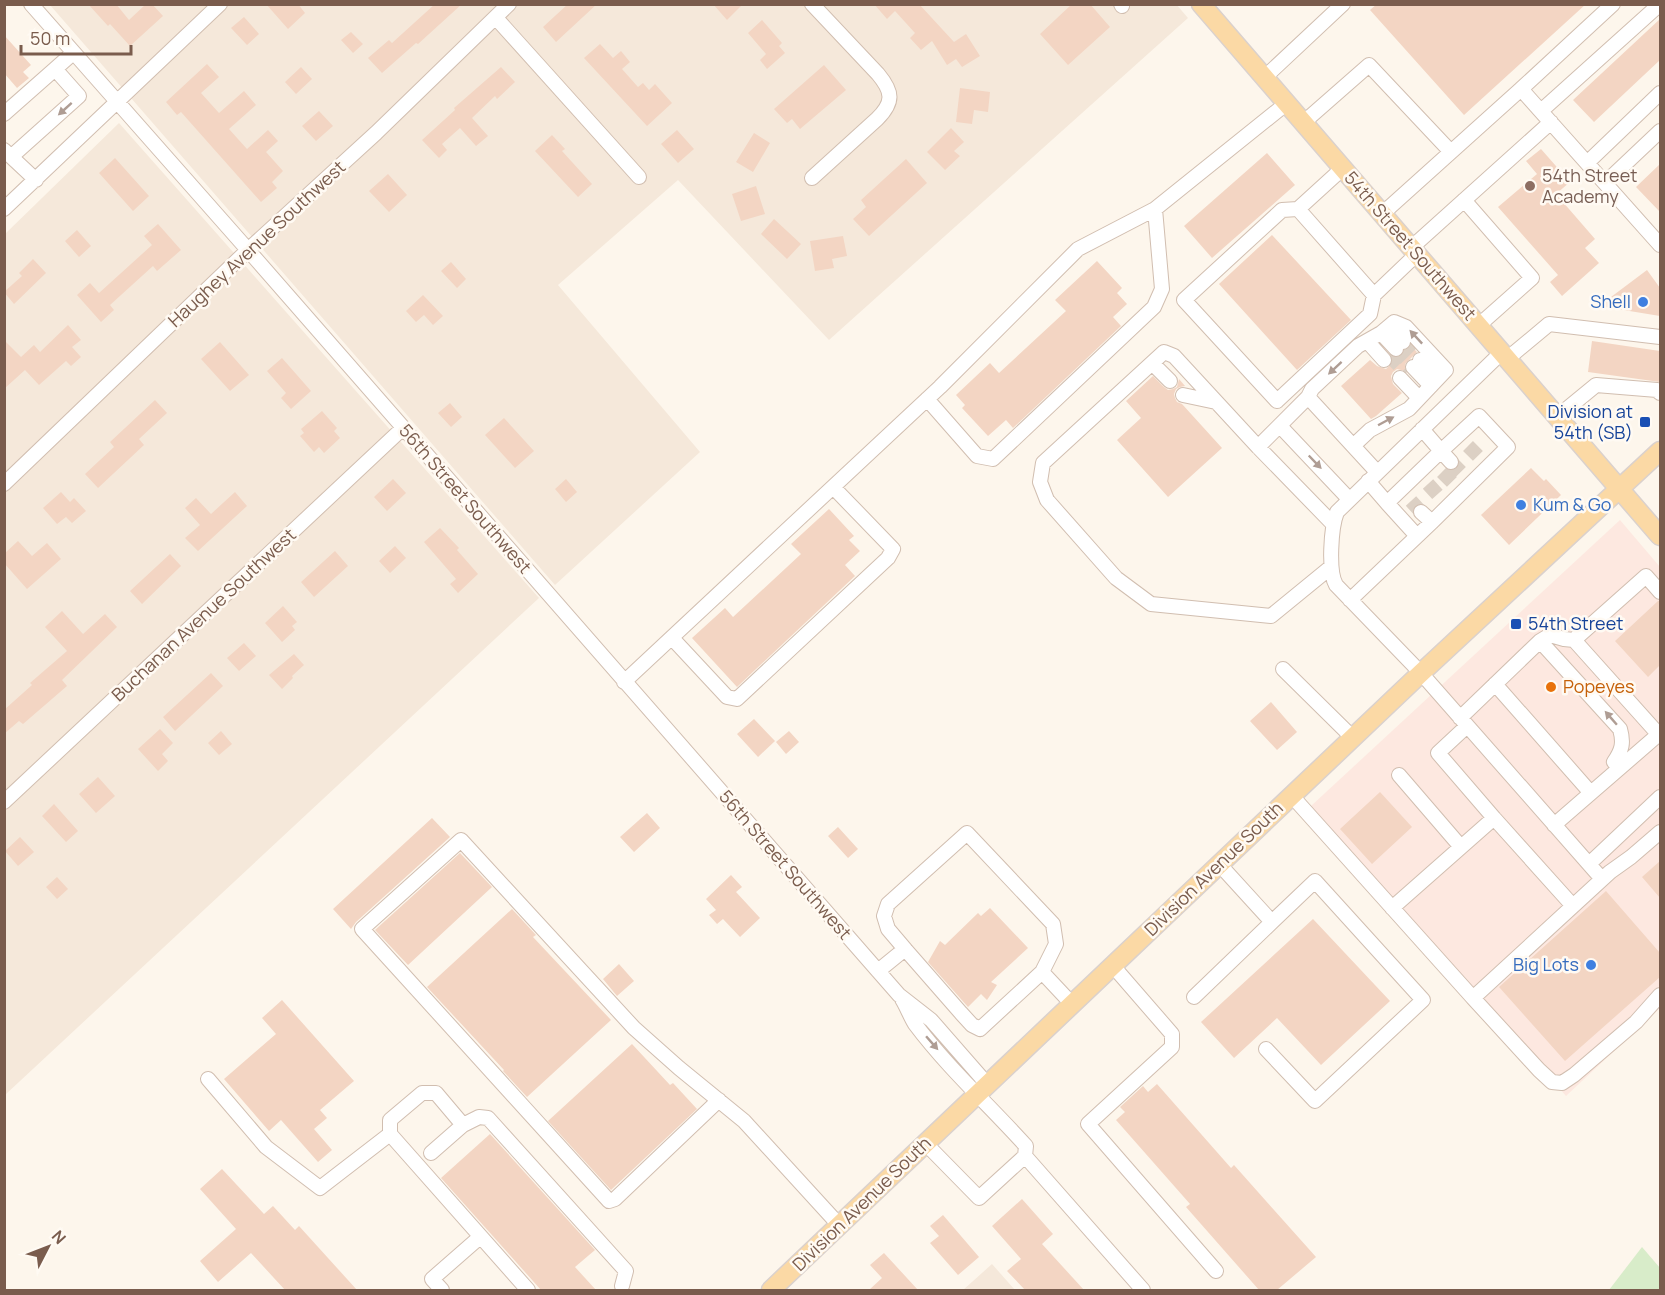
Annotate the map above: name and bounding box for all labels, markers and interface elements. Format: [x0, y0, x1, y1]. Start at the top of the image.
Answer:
scale bar [21, 18, 130, 56]
text: 50 m [30, 26, 70, 50]
one-way arrow [59, 101, 73, 115]
street label: Haughey Avenue Southwest [163, 155, 350, 332]
place label: 54th Street Academy [1542, 163, 1637, 208]
street label: 54th Street Southwest [1339, 166, 1482, 325]
marker: 54th Street Academy [1523, 179, 1537, 193]
place label: Shell [1590, 289, 1631, 313]
marker: Shell [1636, 295, 1650, 309]
one-way arrow [1409, 331, 1423, 345]
one-way arrow [1328, 360, 1342, 374]
place label: Division at 54th (SB) [1548, 399, 1633, 444]
marker: Division at 54th (SB) [1638, 415, 1652, 429]
one-way arrow [1377, 416, 1394, 426]
street label: 56th Street Southwest [394, 419, 537, 578]
one-way arrow [1308, 455, 1322, 470]
place label: Kum & Go [1533, 492, 1611, 516]
marker: Kum & Go [1514, 498, 1528, 512]
street label: Buchanan Avenue Southwest [106, 522, 301, 706]
place label: 54th Street [1528, 611, 1623, 635]
marker: 54th Street [1509, 617, 1523, 631]
place label: Popeyes [1563, 674, 1635, 698]
marker: Popeyes [1544, 680, 1558, 694]
one-way arrow [1605, 711, 1618, 726]
street label: 56th Street Southwest [714, 785, 857, 944]
street label: Division Avenue South [1139, 796, 1288, 941]
place label: Big Lots [1513, 952, 1579, 976]
marker: Big Lots [1584, 958, 1598, 972]
one-way arrow [925, 1035, 938, 1051]
street label: Division Avenue South [787, 1131, 936, 1276]
north arrow [18, 1217, 78, 1277]
text: N [47, 1225, 71, 1249]

